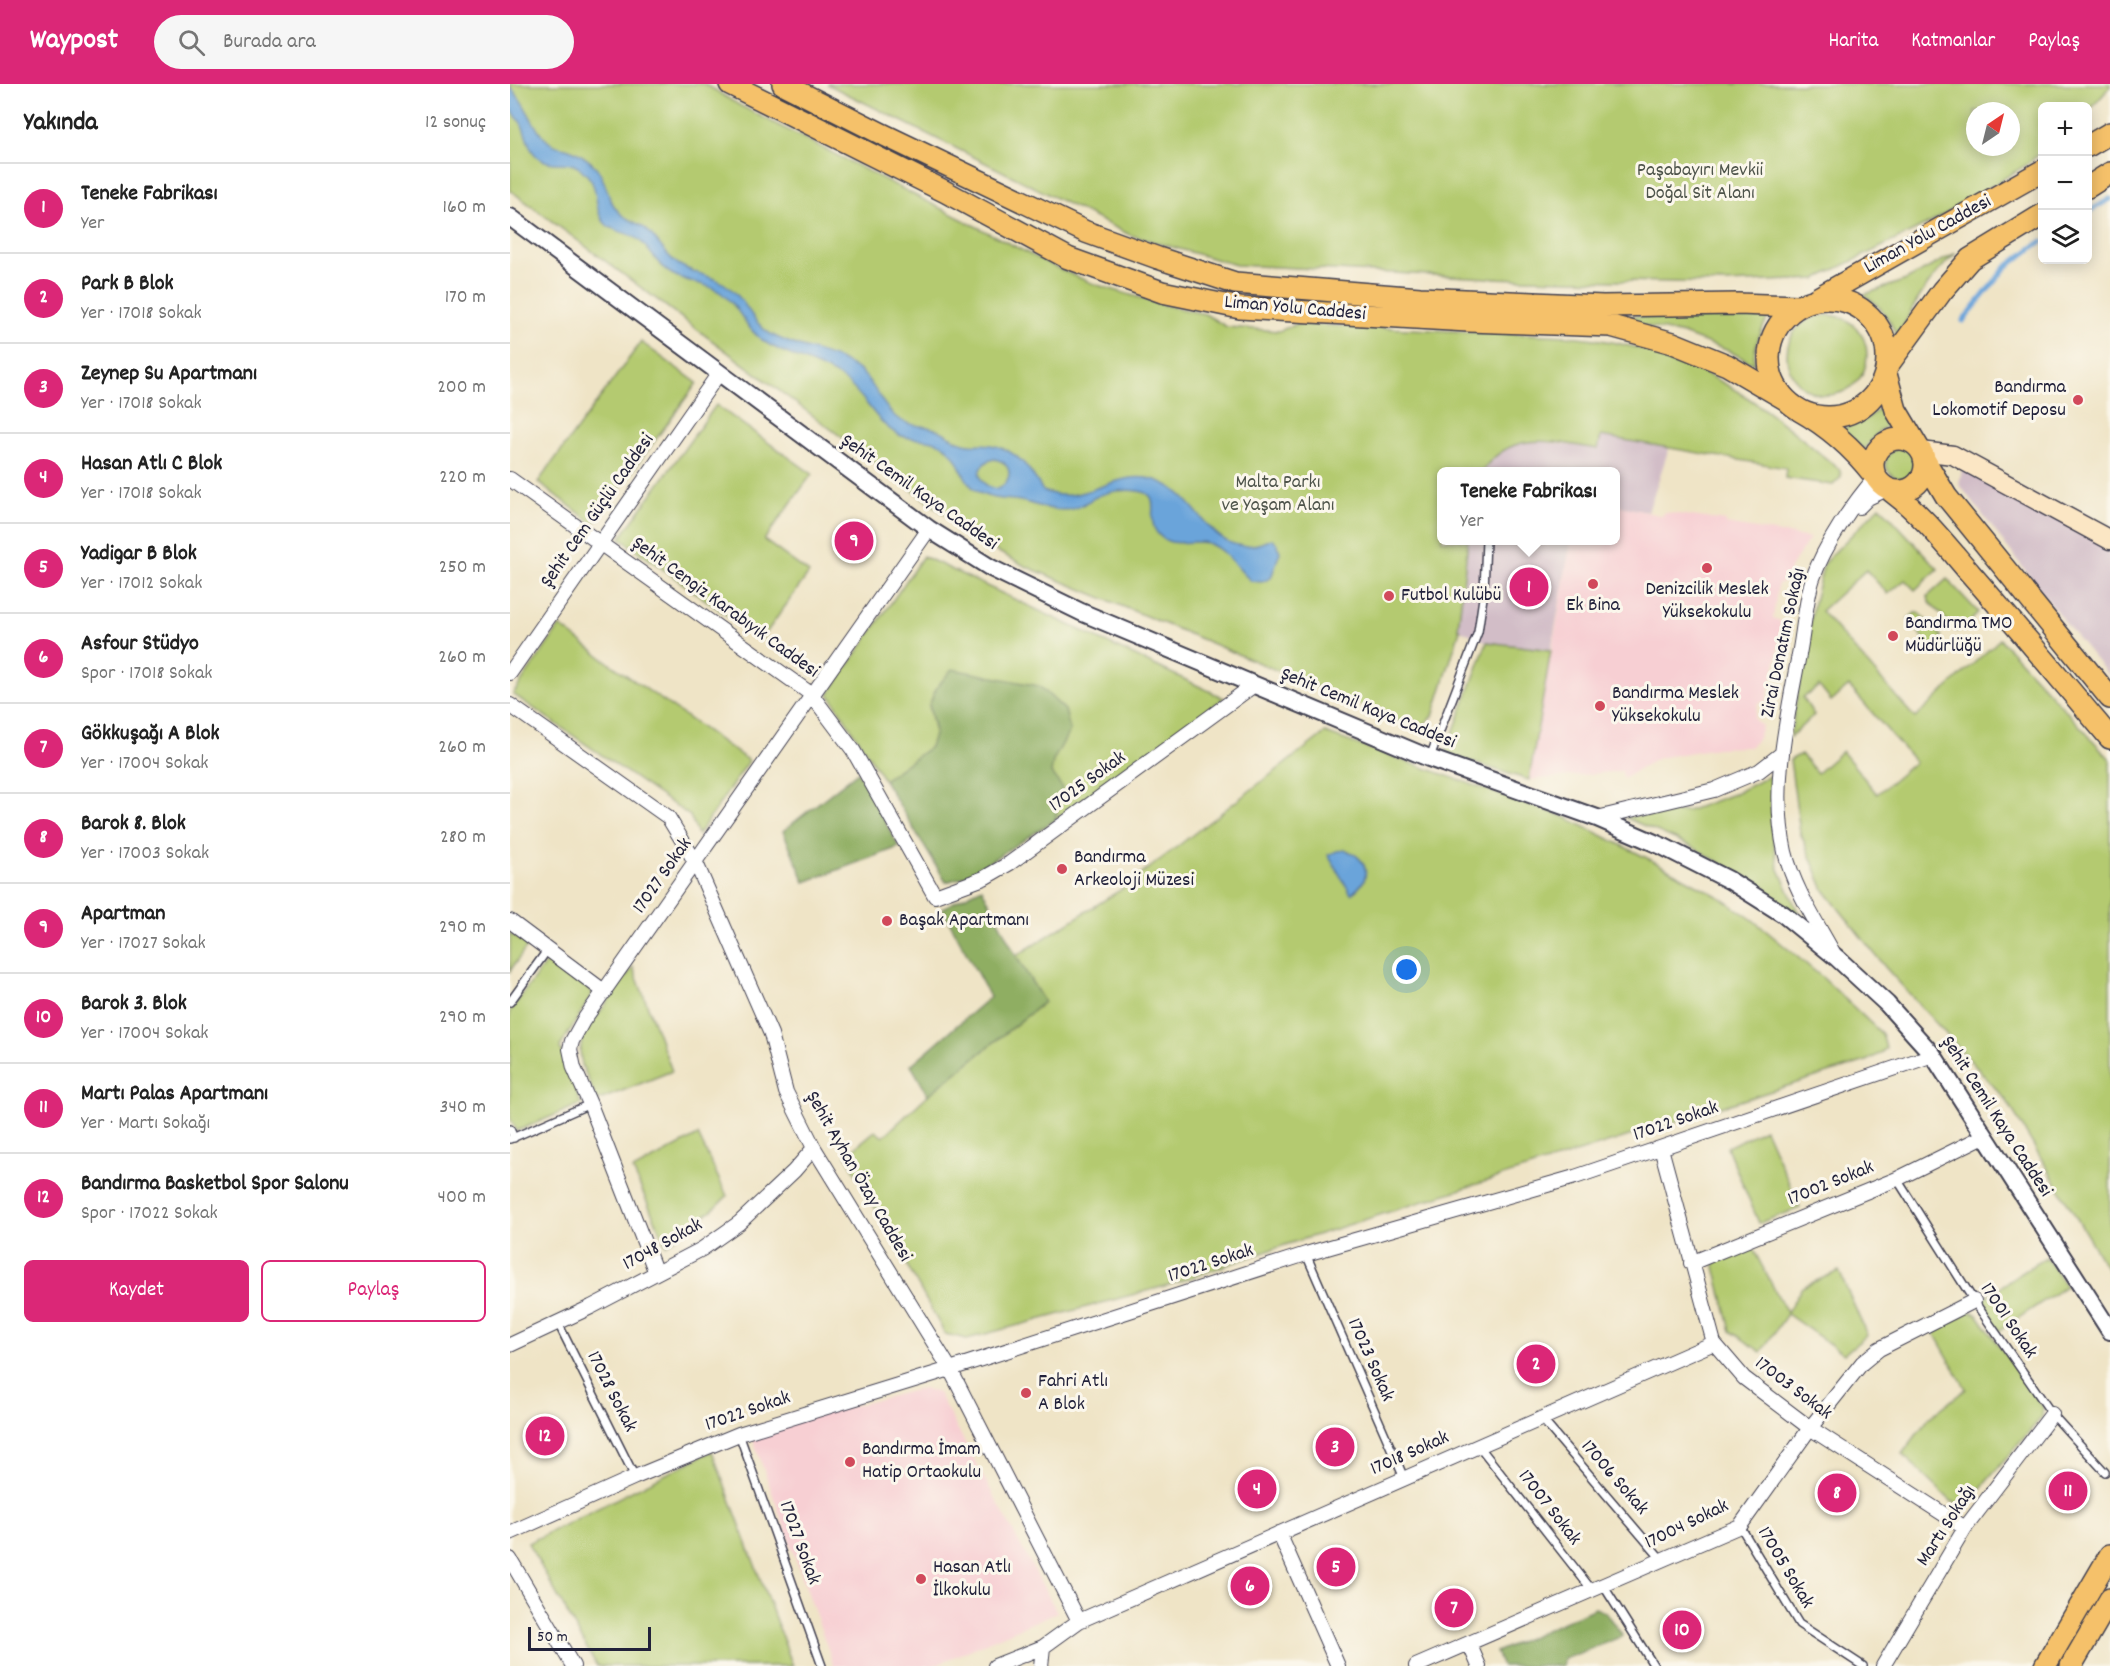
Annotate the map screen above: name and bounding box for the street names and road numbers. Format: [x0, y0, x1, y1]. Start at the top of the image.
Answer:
street label: Liman Yolu Caddesi [1859, 188, 1997, 282]
street label: Liman Yolu Caddesi [1223, 289, 1367, 329]
street label: Şehit Cem Güçlü Caddesi [534, 428, 662, 594]
street label: Şehit Cemil Kaya Caddesi [834, 428, 1004, 558]
street label: Şehit Cengiz Karabıyık Caddesi [626, 530, 825, 686]
street label: Zirai Donatım Sokağı [1754, 566, 1814, 720]
street label: Şehit Cemil Kaya Caddesi [1276, 661, 1460, 757]
street label: 17025 Sokak [1044, 745, 1132, 819]
street label: 17027 Sokak [626, 832, 700, 920]
street label: Şehit Cemil Kaya Caddesi [1933, 1031, 2059, 1203]
street label: Şehit Ayhan Özay Caddesi [798, 1087, 918, 1268]
street label: 17022 Sokak [1630, 1094, 1722, 1150]
street label: 17002 Sokak [1784, 1154, 1878, 1214]
street label: 17048 Sokak [618, 1212, 708, 1278]
street label: 17022 Sokak [1165, 1237, 1257, 1291]
street label: 17001 Sokak [1972, 1277, 2044, 1365]
street label: 17023 Sokak [1339, 1314, 1401, 1406]
street label: 17028 Sokak [579, 1347, 643, 1437]
street label: 17003 Sokak [1748, 1350, 1838, 1428]
street label: 17022 Sokak [702, 1384, 794, 1440]
street label: 17018 Sokak [1366, 1424, 1454, 1484]
street label: 17006 Sokak [1573, 1434, 1655, 1522]
street label: 17007 Sokak [1510, 1464, 1588, 1552]
street label: Martı Sokağı [1910, 1480, 1984, 1572]
street label: 17004 Sokak [1640, 1493, 1734, 1557]
street label: 17027 Sokak [771, 1497, 827, 1589]
street label: 17005 Sokak [1750, 1522, 1820, 1614]

